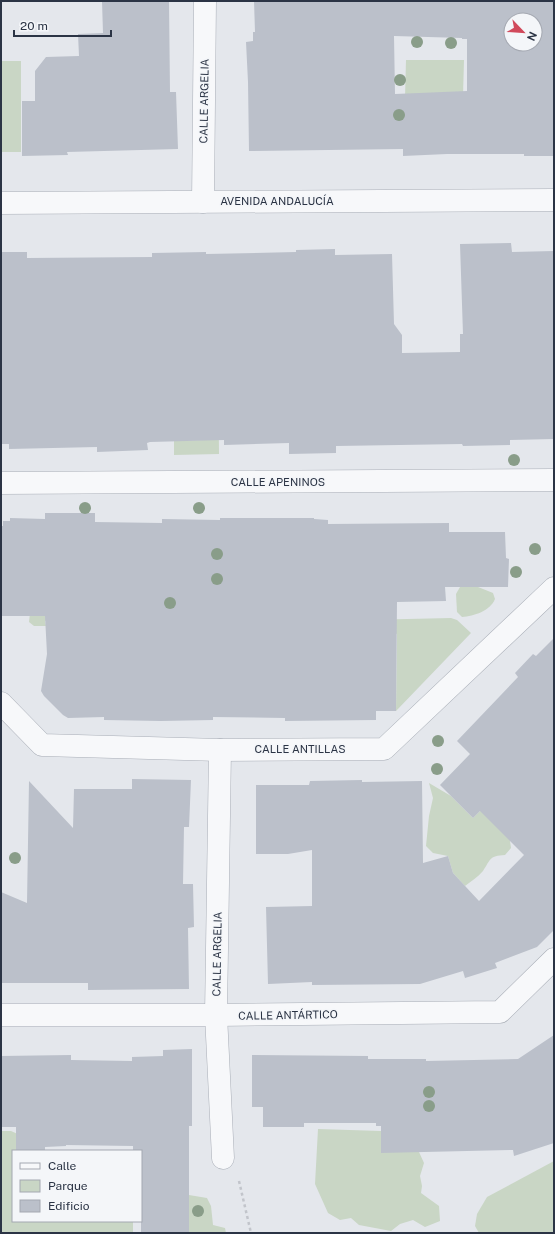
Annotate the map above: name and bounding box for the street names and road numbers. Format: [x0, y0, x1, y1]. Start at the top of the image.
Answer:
street label: CALLE ARGELIA [197, 58, 211, 144]
street label: AVENIDA ANDALUCÍA [220, 194, 334, 207]
street label: CALLE APENINOS [231, 476, 325, 488]
street label: CALLE ANTILLAS [254, 743, 346, 755]
street label: CALLE ARGELIA [210, 911, 224, 997]
street label: CALLE ANTÁRTICO [238, 1007, 338, 1022]

